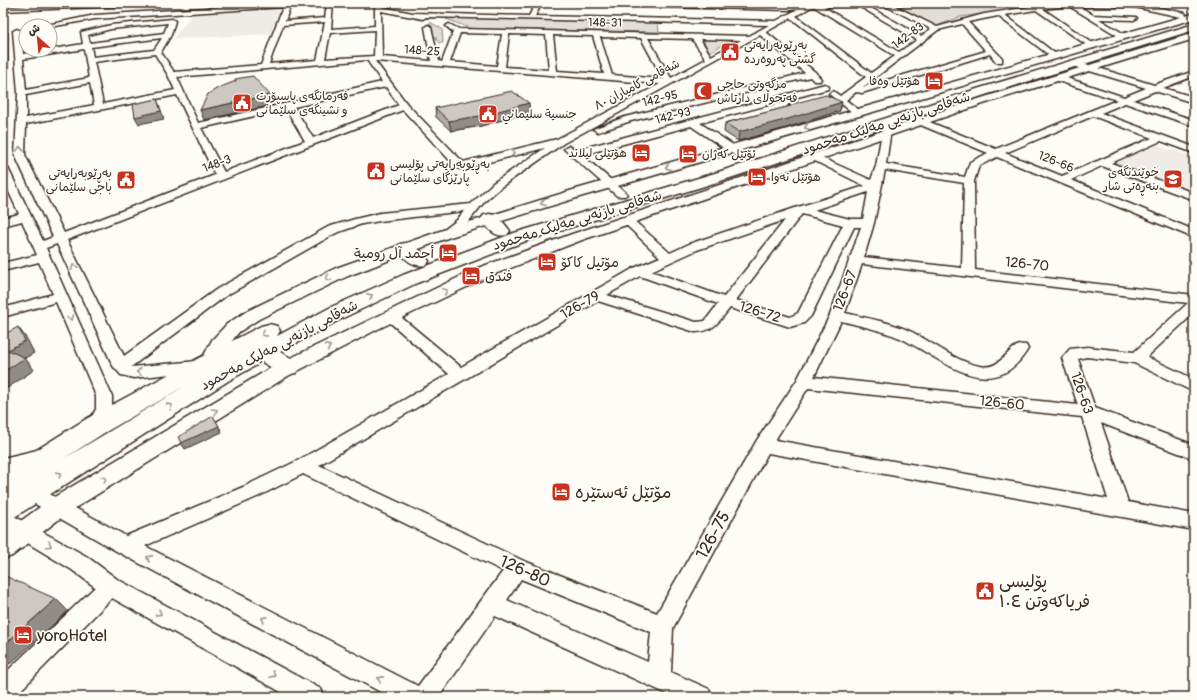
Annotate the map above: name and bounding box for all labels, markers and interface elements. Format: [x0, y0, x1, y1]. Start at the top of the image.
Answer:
street label: 148-31 [588, 15, 622, 31]
north arrow [18, 18, 58, 58]
street label: 142-83 [889, 19, 927, 53]
text: ش [25, 21, 42, 38]
place label: بەڕێوبەرایەتی گشتی پەروەردە [744, 38, 816, 67]
public building icon: بەڕێوبەرایەتی گشتی پەروەردە [719, 41, 741, 63]
street label: 148-25 [404, 42, 440, 60]
street label: شەقامی کامیاران ٨٠ [592, 56, 682, 114]
hotel icon: هۆتێل وەفا [923, 70, 945, 92]
place label: هۆتێل وەفا [869, 74, 920, 89]
place label: مزگەوتی حاجی فەتحوڵای دارتاش [717, 77, 797, 106]
mosque icon: مزگەوتی حاجی فەتحوڵای دارتاش [692, 80, 714, 102]
street label: 142-95 [641, 87, 679, 111]
street label: شەقامی بازنەیی مەلیک مەحمود [800, 88, 972, 158]
place label: فەرمانگەی پاسپۆرت و نشینگەی سلێمانی [256, 89, 348, 118]
public building icon: فەرمانگەی پاسپۆرت و نشینگەی سلێمانی [231, 92, 253, 114]
public building icon: جنسية سليماني [477, 103, 499, 125]
street label: 142-93 [653, 104, 693, 128]
place label: جنسية سليماني [502, 107, 577, 125]
one-way arrow [803, 122, 810, 131]
hotel icon: هۆتێلی لیلاند [630, 142, 652, 164]
hotel icon: ئۆتێل کەژان [677, 143, 699, 165]
one-way arrow [16, 146, 24, 152]
place label: هۆتێلی لیلاند [568, 146, 627, 161]
place label: ئۆتێل کەژان [702, 147, 756, 162]
street label: 126-66 [1036, 148, 1076, 176]
one-way arrow [508, 149, 515, 158]
street label: 148-3 [201, 152, 234, 176]
place label: بەڕێوبەرایەتی پۆلیسی پارێزگای سلێمانی [390, 157, 490, 186]
public building icon: بەڕێوبەرایەتی پۆلیسی پارێزگای سلێمانی [365, 160, 387, 182]
one-way arrow [665, 162, 672, 171]
place label: خوێندنگەی بنەڕەتی شار [1102, 165, 1159, 196]
place label: بەڕێوبەرایەتی باجی سلێمانی [46, 166, 112, 195]
hotel icon: هۆتێل نەوا [746, 166, 768, 188]
school or university icon: خوێندنگەی بنەڕەتی شار [1162, 168, 1184, 190]
public building icon: بەڕێوبەرایەتی باجی سلێمانی [115, 169, 137, 191]
place label: هۆتێل نەوا [771, 170, 821, 185]
street label: شەقامی بازنەیی مەلیک مەحمود [490, 186, 664, 254]
one-way arrow [540, 198, 547, 207]
hotel icon: أحمد آل رومية [437, 242, 459, 264]
place label: أحمد آل رومية [354, 245, 435, 262]
hotel icon: مۆتیل کاکۆ [536, 251, 558, 273]
street label: 126-70 [1004, 253, 1050, 275]
place label: مۆتیل کاکۆ [560, 254, 619, 271]
one-way arrow [71, 264, 79, 271]
hotel icon: فندق [460, 265, 482, 287]
street label: 126-67 [829, 267, 861, 314]
place label: فندق [485, 268, 512, 285]
one-way arrow [325, 273, 333, 281]
street label: 126-79 [558, 287, 602, 323]
one-way arrow [441, 288, 449, 296]
one-way arrow [366, 293, 373, 301]
street label: شەقامی بازنەیی مەلیک مەحمود [197, 296, 361, 394]
street label: 126-72 [737, 298, 783, 326]
one-way arrow [66, 315, 74, 322]
one-way arrow [261, 329, 268, 337]
one-way arrow [324, 344, 331, 352]
one-way arrow [136, 368, 142, 377]
street label: 126-63 [1067, 370, 1097, 416]
street label: 126-60 [979, 392, 1025, 414]
one-way arrow [166, 403, 173, 410]
one-way arrow [211, 408, 218, 416]
one-way arrow [55, 471, 62, 478]
one-way arrow [100, 476, 107, 484]
hotel icon: مۆتێل ئەستێرە [550, 481, 572, 503]
place label: مۆتێل ئەستێرە [575, 482, 671, 503]
street label: 126-75 [691, 507, 735, 563]
one-way arrow [45, 540, 52, 547]
street label: 126-80 [496, 551, 554, 591]
one-way arrow [146, 556, 153, 563]
place label: پۆلیسی فریاکەوتن ١٠٤ [999, 571, 1090, 612]
public building icon: پۆلیسی فریاکەوتن ١٠٤ [974, 580, 996, 602]
one-way arrow [155, 608, 162, 615]
one-way arrow [261, 616, 269, 623]
hotel icon: yoroHotel [12, 624, 34, 646]
place label: yoroHotel [36, 625, 107, 646]
one-way arrow [269, 671, 276, 678]
one-way arrow [376, 676, 384, 684]

